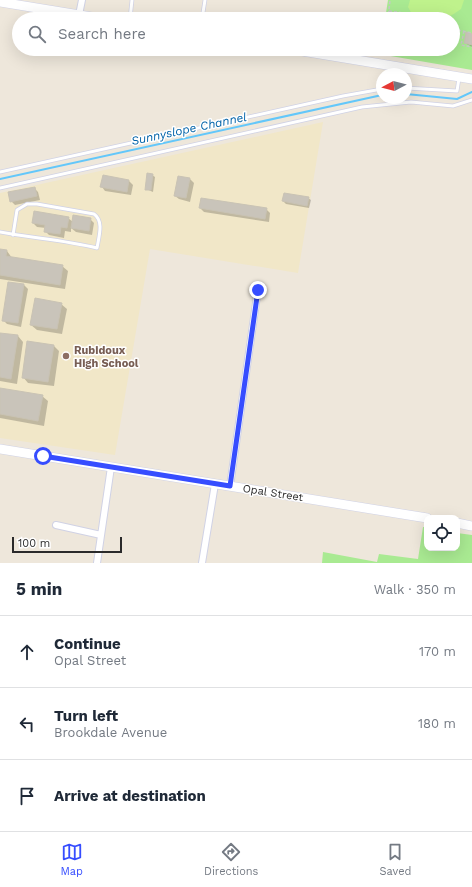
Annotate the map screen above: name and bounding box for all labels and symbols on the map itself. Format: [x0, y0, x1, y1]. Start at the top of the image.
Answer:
north arrow [376, 68, 412, 104]
water label: Sunnyslope Channel [130, 110, 248, 148]
route end [249, 281, 267, 299]
place label: Rubidoux High School [74, 344, 139, 370]
marker: Rubidoux High School [61, 351, 71, 361]
route start [34, 447, 52, 465]
street label: Opal Street [242, 482, 305, 504]
scale bar [12, 535, 122, 554]

